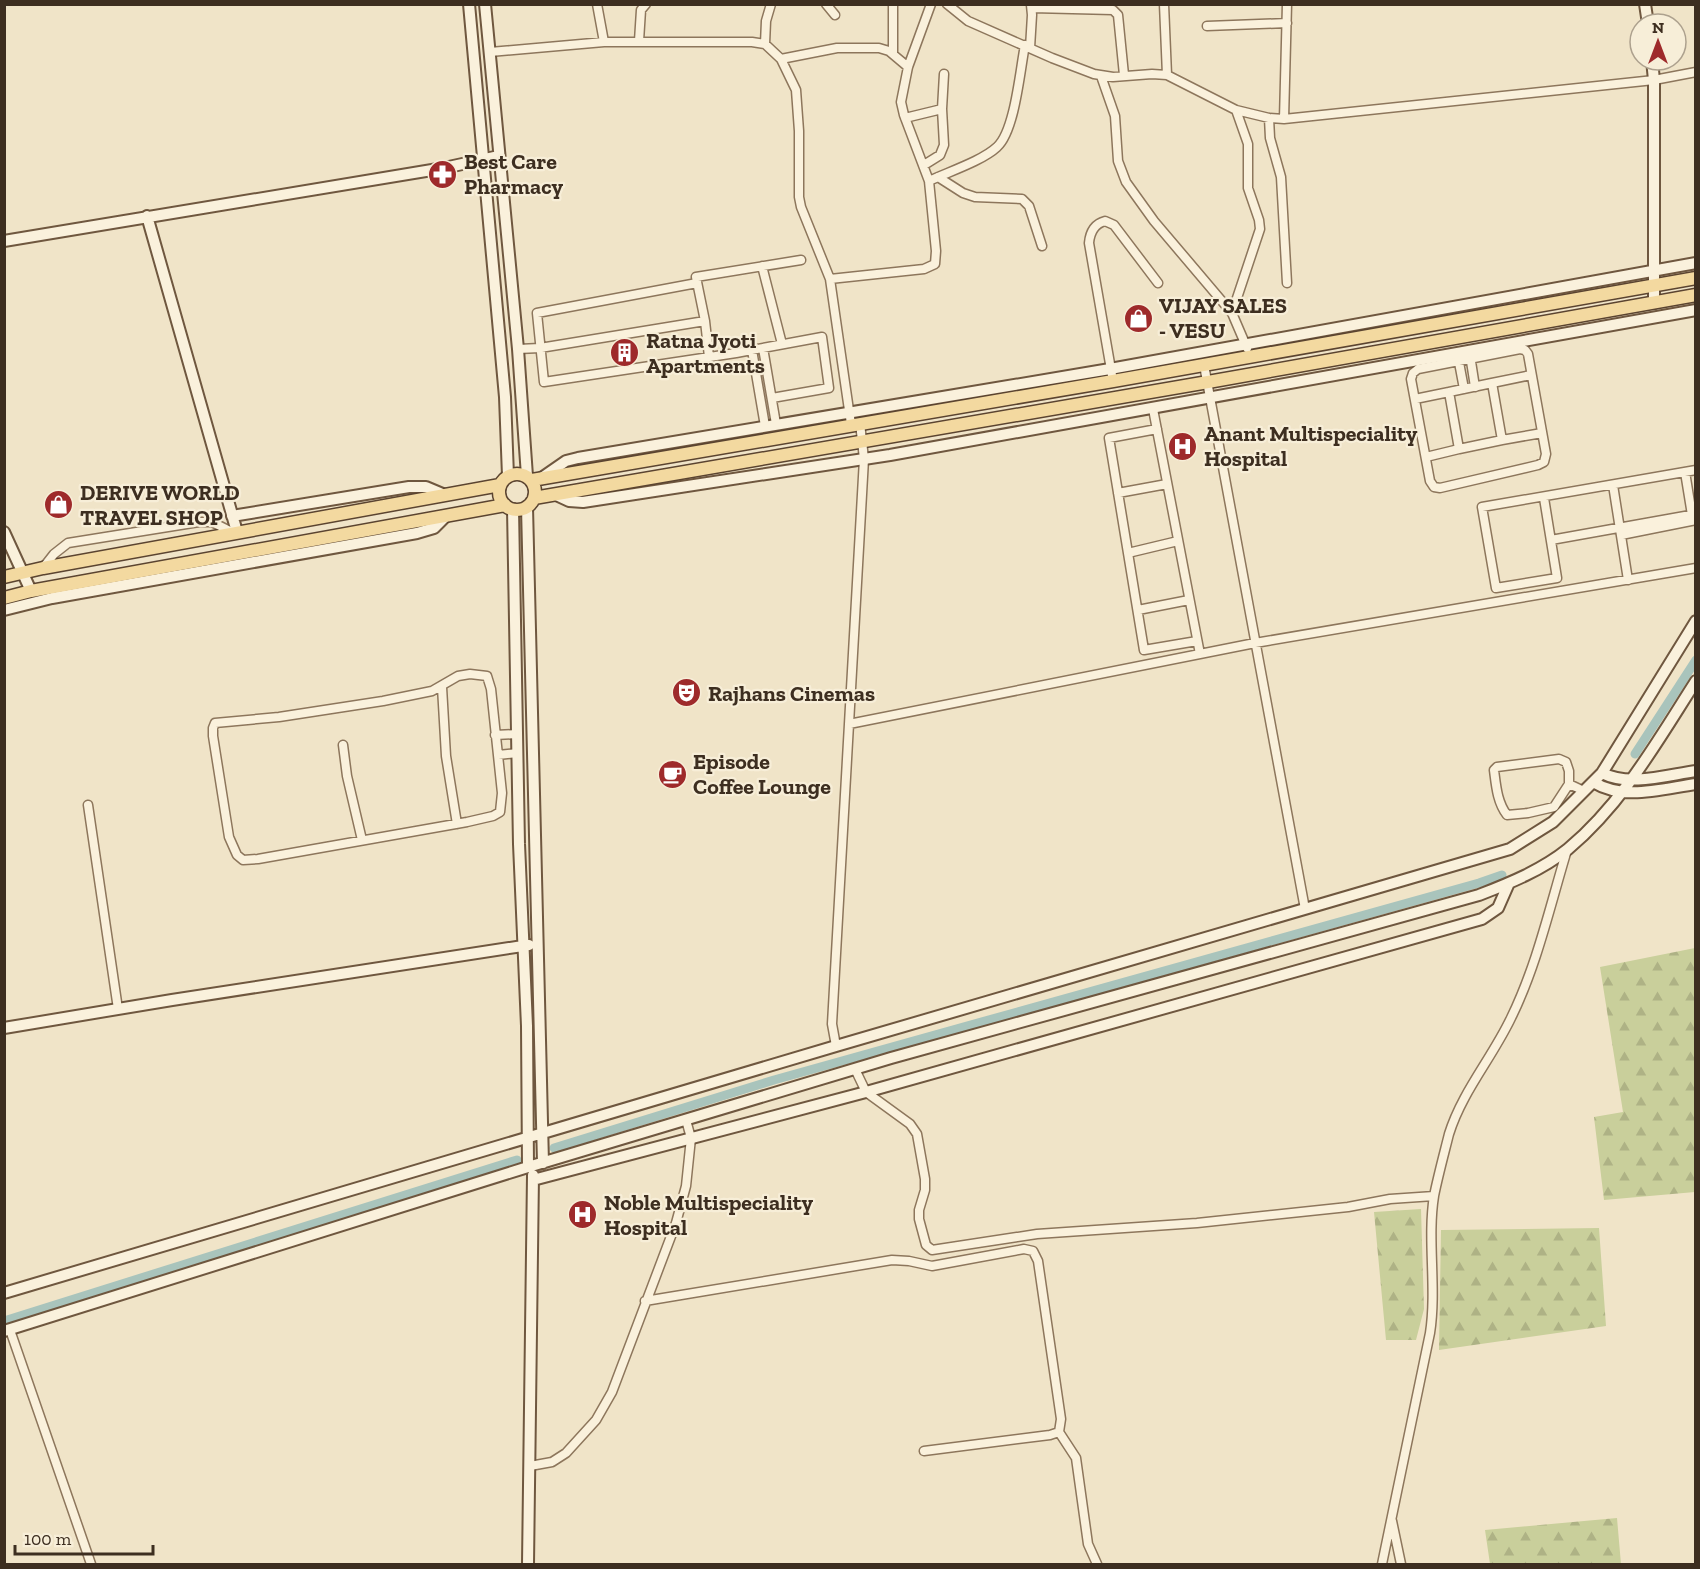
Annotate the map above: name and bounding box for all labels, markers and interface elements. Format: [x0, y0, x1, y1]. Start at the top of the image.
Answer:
north arrow [1628, 12, 1688, 72]
text: N [1652, 18, 1664, 37]
place label: Best Care Pharmacy [464, 148, 564, 200]
pharmacy icon: Best Care Pharmacy [427, 158, 459, 190]
place label: VIJAY SALES - VESU [1159, 292, 1287, 344]
shop icon: VIJAY SALES - VESU [1122, 302, 1154, 334]
place label: Ratna Jyoti Apartments [646, 327, 765, 379]
building icon: Ratna Jyoti Apartments [609, 337, 641, 369]
place label: Anant Multispeciality Hospital [1204, 420, 1418, 472]
hospital icon: Anant Multispeciality Hospital [1167, 430, 1199, 462]
place label: DERIVE WORLD TRAVEL SHOP [80, 479, 240, 531]
shop icon: DERIVE WORLD TRAVEL SHOP [43, 489, 75, 521]
theatre icon: Rajhans Cinemas [671, 677, 703, 709]
place label: Rajhans Cinemas [708, 680, 875, 707]
place label: Episode Coffee Lounge [693, 748, 831, 800]
cafe icon: Episode Coffee Lounge [656, 758, 688, 790]
place label: Noble Multispeciality Hospital [604, 1189, 813, 1241]
hospital icon: Noble Multispeciality Hospital [567, 1199, 599, 1231]
scale bar [15, 1518, 153, 1556]
text: 100 m [24, 1528, 72, 1550]

